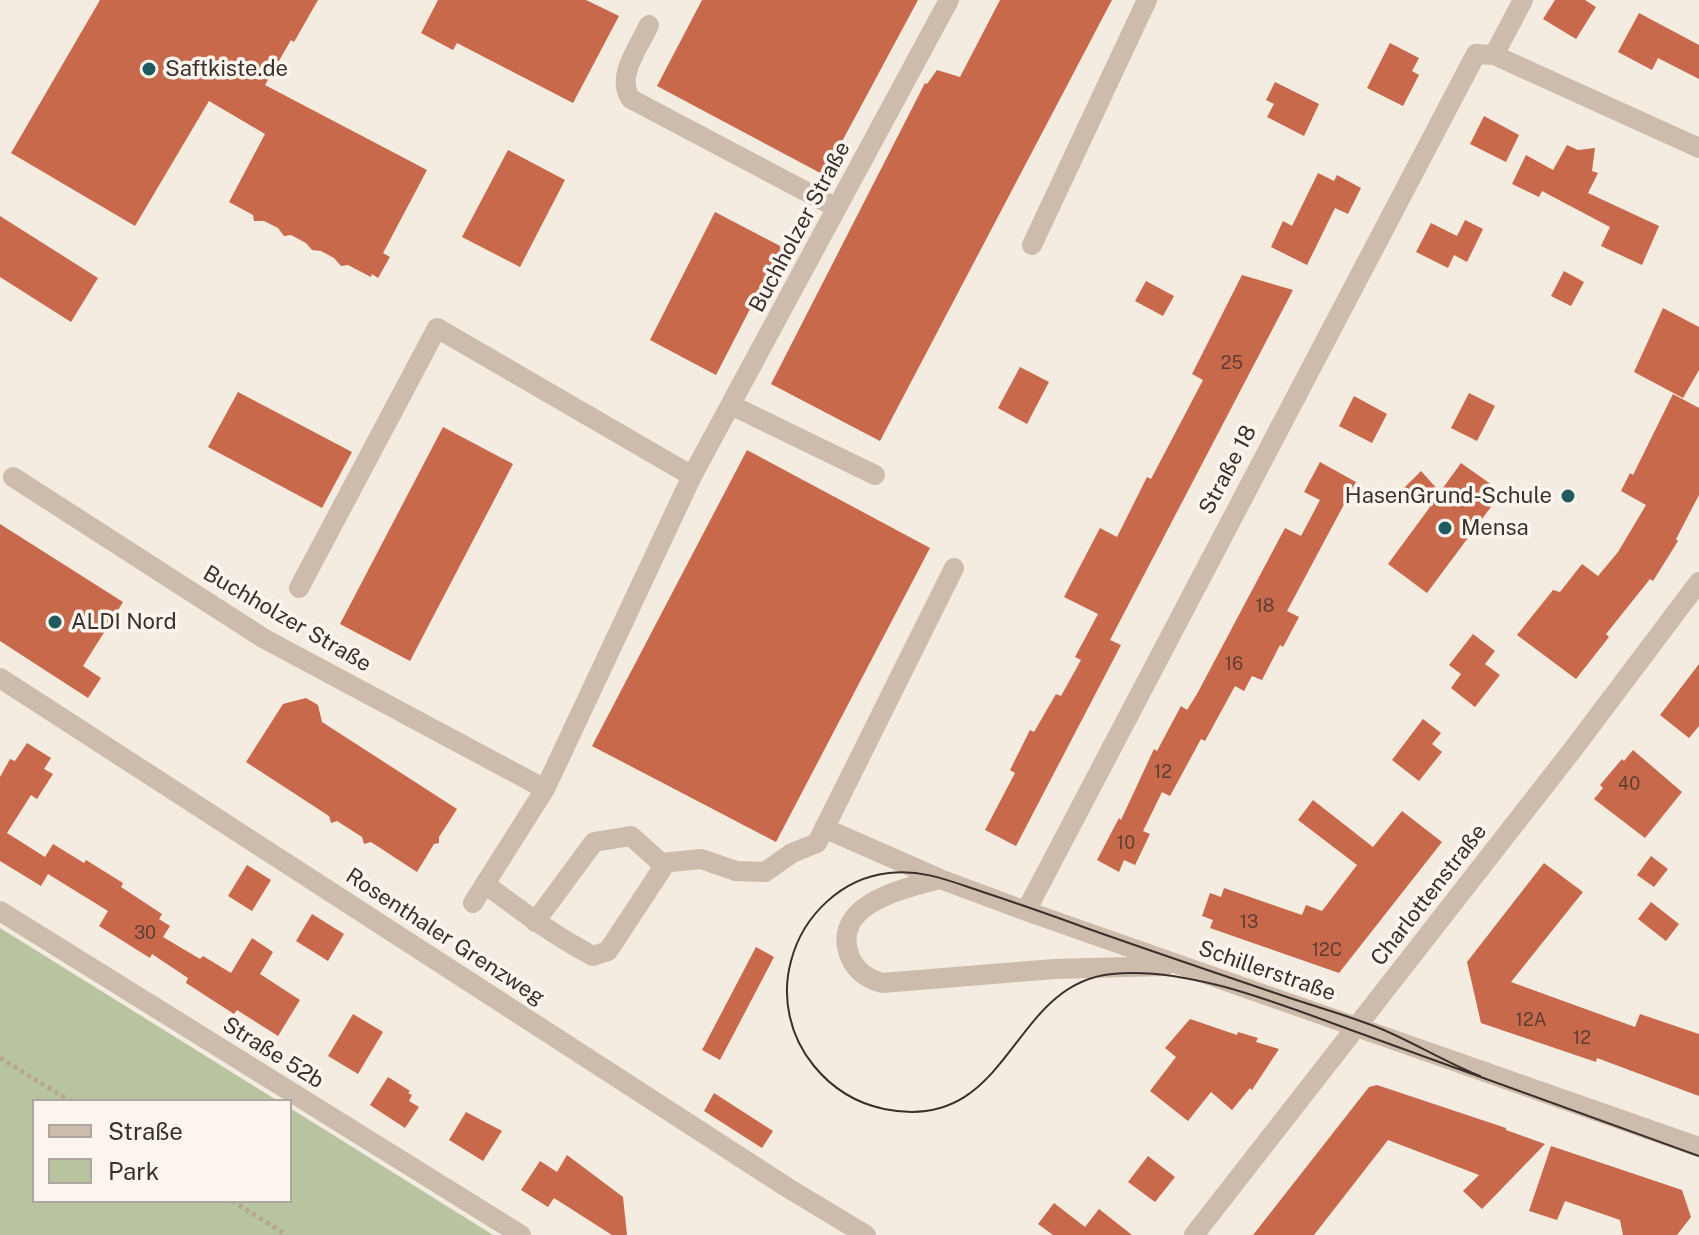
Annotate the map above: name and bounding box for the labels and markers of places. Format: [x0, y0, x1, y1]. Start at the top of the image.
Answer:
place label: Saftkiste.de [165, 56, 288, 82]
marker: Saftkiste.de [140, 60, 158, 78]
place label: HasenGrund-Schule [1345, 483, 1552, 509]
marker: HasenGrund-Schule [1559, 487, 1577, 505]
place label: Mensa [1461, 515, 1529, 541]
marker: Mensa [1436, 519, 1454, 537]
place label: ALDI Nord [71, 609, 177, 635]
marker: ALDI Nord [46, 613, 64, 631]

